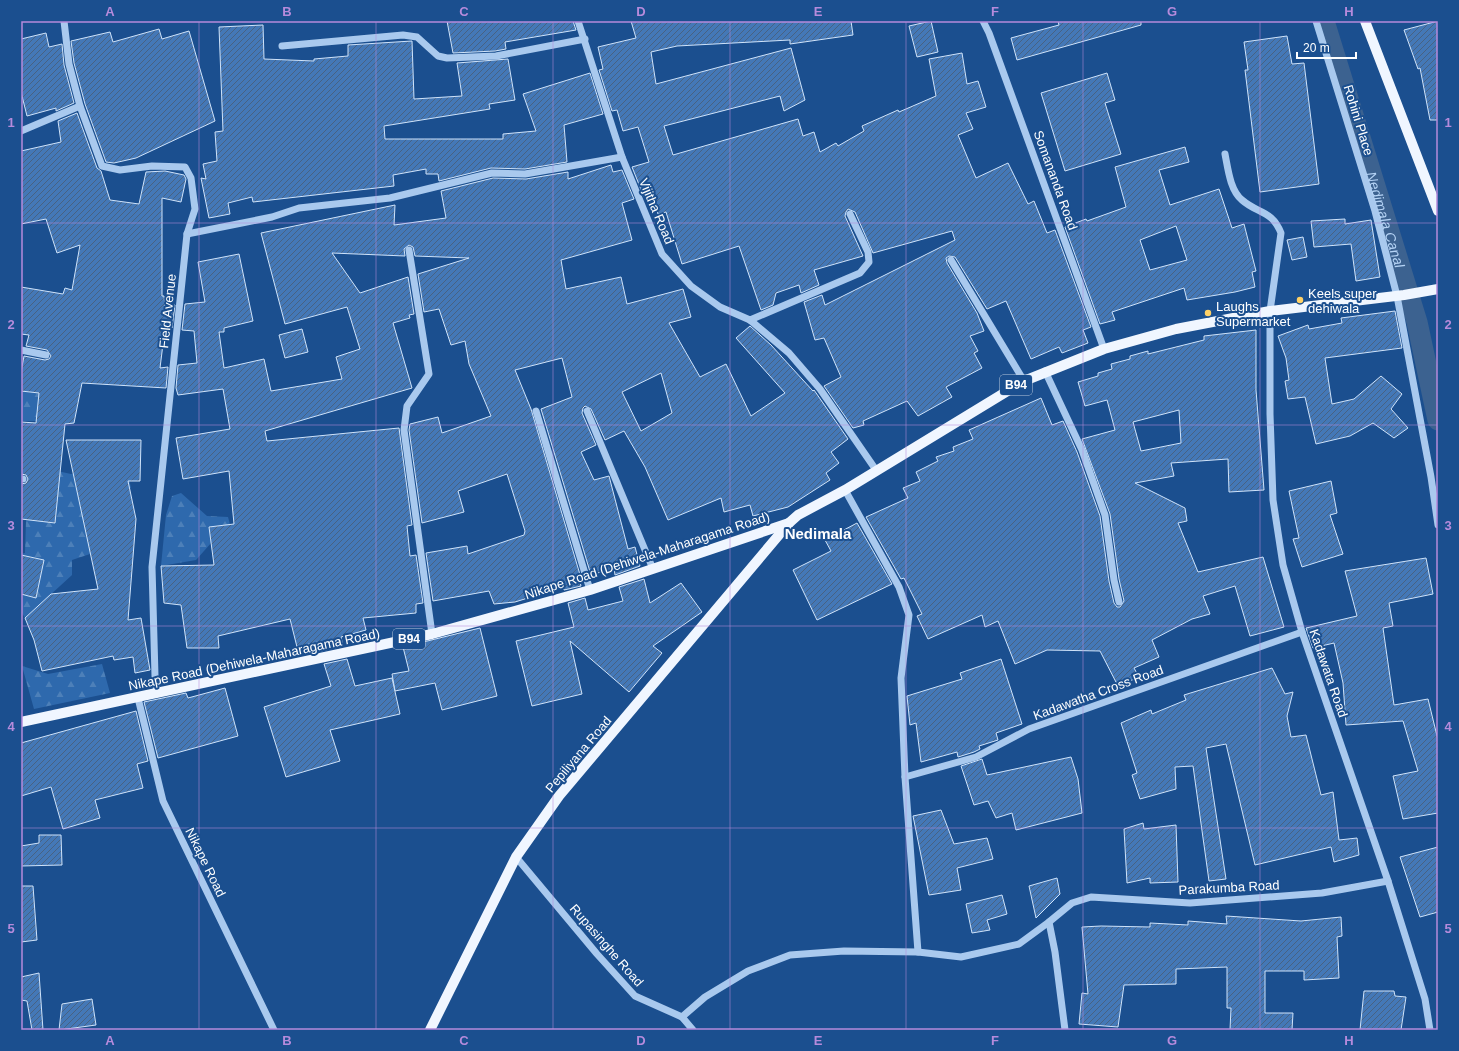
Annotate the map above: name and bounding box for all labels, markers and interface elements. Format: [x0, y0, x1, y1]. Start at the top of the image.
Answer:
text: A [105, 4, 115, 19]
text: B [282, 4, 292, 19]
text: C [459, 4, 469, 19]
text: D [636, 4, 646, 19]
text: E [814, 4, 823, 19]
text: F [991, 4, 999, 19]
text: G [1167, 4, 1177, 19]
text: H [1344, 4, 1354, 19]
scale bar [1297, 34, 1356, 60]
text: 20 m [1303, 41, 1330, 55]
street label: Rohini Place [1341, 83, 1376, 157]
text: 1 [7, 115, 15, 130]
text: 1 [1444, 115, 1452, 130]
street label: Somananda Road [1031, 128, 1081, 232]
water label: Nedimala Canal [1363, 170, 1408, 271]
street label: Vijitha Road [636, 176, 677, 246]
street label: Field Avenue [156, 273, 179, 349]
place label: Keels super dehiwala [1308, 286, 1377, 316]
marker: Keels super dehiwala [1295, 295, 1305, 305]
place label: Laughs Supermarket [1216, 299, 1291, 329]
marker: Laughs Supermarket [1203, 308, 1213, 318]
text: 2 [7, 317, 15, 332]
text: 2 [1444, 317, 1452, 332]
road number: B94 [1000, 375, 1032, 395]
street label: Nikape Road (Dehiwela-Maharagama Road) [523, 509, 771, 602]
text: 3 [7, 518, 15, 533]
text: 3 [1444, 518, 1452, 533]
district label: Nedimala [785, 525, 852, 542]
street label: Nikape Road (Dehiwela-Maharagama Road) [127, 625, 381, 693]
street label: Kadawata Road [1306, 627, 1351, 719]
road number: B94 [393, 629, 425, 649]
street label: Kadawatha Cross Road [1031, 662, 1165, 723]
street label: Pepiliyana Road [542, 713, 615, 795]
text: 4 [7, 719, 15, 734]
text: 4 [1444, 719, 1452, 734]
street label: Nikape Road [182, 825, 229, 899]
street label: Parakumba Road [1178, 877, 1280, 898]
street label: Rupasinghe Road [567, 901, 646, 990]
text: 5 [7, 921, 15, 936]
text: 5 [1444, 921, 1452, 936]
text: A [105, 1033, 115, 1048]
text: B [282, 1033, 292, 1048]
text: C [459, 1033, 469, 1048]
text: D [636, 1033, 646, 1048]
text: E [814, 1033, 823, 1048]
text: F [991, 1033, 999, 1048]
text: G [1167, 1033, 1177, 1048]
text: H [1344, 1033, 1354, 1048]

